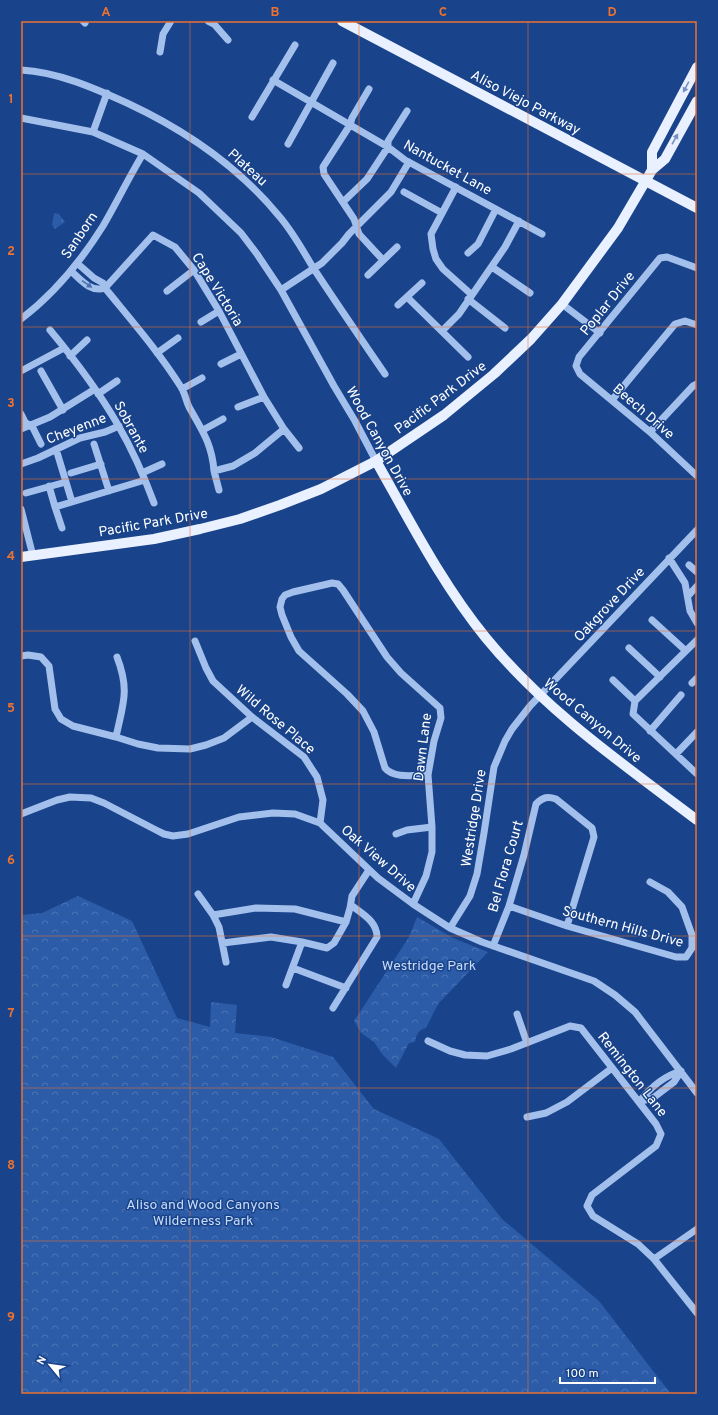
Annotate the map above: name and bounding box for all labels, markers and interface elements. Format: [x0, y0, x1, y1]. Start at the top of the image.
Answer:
text: A [101, 5, 111, 21]
text: B [271, 5, 280, 21]
text: C [439, 5, 447, 21]
text: D [607, 5, 617, 21]
street label: Aliso Viejo Parkway [468, 67, 583, 139]
one-way arrow [683, 82, 690, 93]
text: 1 [8, 92, 14, 108]
one-way arrow [672, 133, 679, 145]
street label: Nantucket Lane [400, 137, 494, 200]
street label: Plateau [224, 146, 270, 190]
street label: Sanborn [58, 209, 102, 263]
text: 2 [7, 244, 15, 260]
street label: Cape Victoria [187, 250, 246, 330]
street label: Poplar Drive [577, 268, 639, 339]
one-way arrow [81, 280, 92, 288]
street label: Pacific Park Drive [392, 358, 490, 438]
street label: Beech Drive [609, 381, 677, 444]
street label: Wood Canyon Drive [342, 384, 416, 499]
text: 3 [7, 396, 15, 412]
street label: Sobrante [109, 399, 152, 457]
street label: Cheyenne [44, 410, 109, 449]
street label: Pacific Park Drive [97, 506, 209, 541]
text: 4 [7, 549, 15, 565]
street label: Oakgrove Drive [571, 564, 649, 646]
street label: Wood Canyon Drive [540, 675, 644, 767]
street label: Wild Rose Place [232, 682, 318, 758]
text: 5 [7, 701, 15, 717]
street label: Dawn Lane [411, 712, 436, 782]
street label: Westridge Drive [458, 768, 491, 868]
street label: Bel Flora Court [485, 819, 528, 914]
street label: Oak View Drive [337, 822, 419, 896]
text: 6 [7, 853, 15, 869]
street label: Southern Hills Drive [560, 903, 685, 952]
park label: Westridge Park [382, 958, 476, 975]
text: 7 [8, 1006, 15, 1022]
street label: Remington Lane [593, 1029, 670, 1121]
text: 8 [7, 1158, 15, 1174]
park label: Aliso and Wood Canyons Wilderness Park [126, 1197, 280, 1230]
text: 9 [7, 1310, 15, 1326]
north arrow [30, 1345, 70, 1385]
text: N [34, 1354, 50, 1367]
scale bar [560, 1359, 655, 1385]
text: 100 m [566, 1366, 599, 1382]

